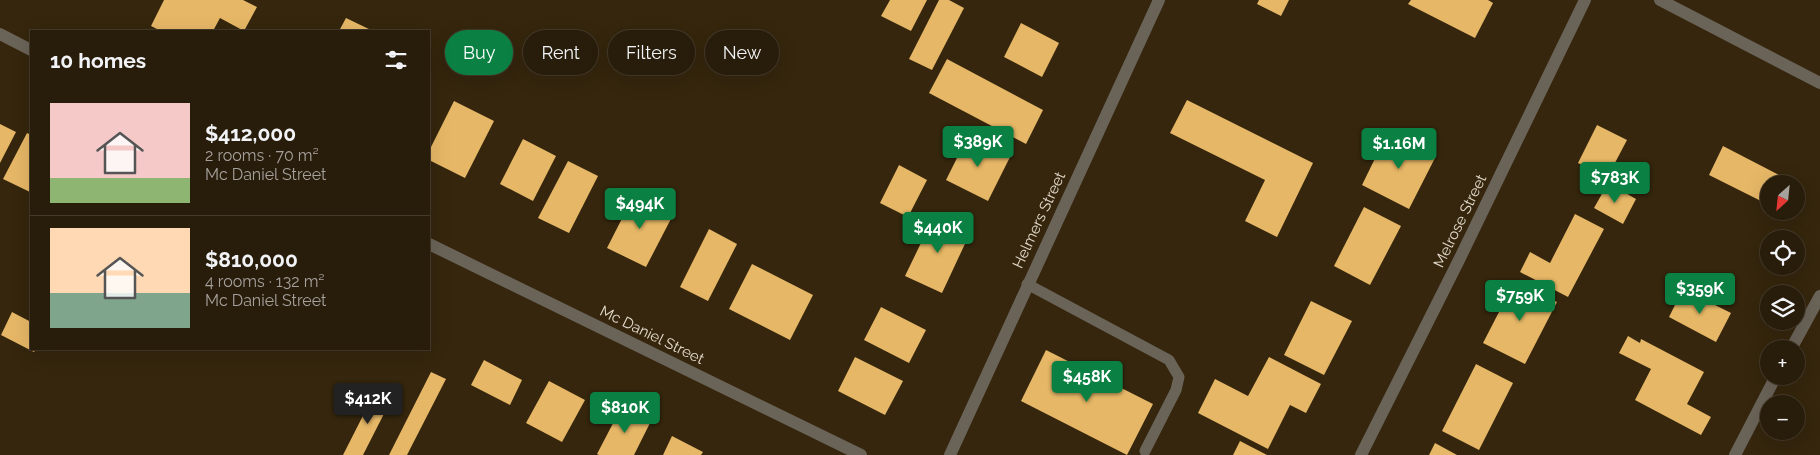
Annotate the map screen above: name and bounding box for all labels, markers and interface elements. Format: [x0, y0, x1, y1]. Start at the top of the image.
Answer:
chip: Buy [445, 30, 513, 75]
chip: Rent [523, 30, 598, 75]
chip: Filters [608, 30, 695, 75]
chip: New [705, 30, 779, 75]
icon: filters [382, 46, 410, 74]
text: 10 homes [50, 48, 146, 73]
text: $412,000 [205, 121, 296, 146]
icon: home [90, 123, 150, 183]
pin: $389K [943, 126, 1013, 168]
pin: $1.16M [1358, 128, 1440, 170]
text: $389K [954, 132, 1002, 151]
text: $1.16M [1372, 134, 1426, 153]
text: 2 rooms · 70 m² [205, 146, 319, 165]
pin: $783K [1580, 162, 1650, 204]
text: Mc Daniel Street [205, 165, 326, 184]
text: $783K [1591, 168, 1639, 187]
street label: Helmers Street [1009, 169, 1069, 271]
street label: Melrose Street [1430, 172, 1490, 270]
north arrow [1760, 175, 1805, 220]
map controls [1760, 175, 1805, 440]
pin: $494K [605, 188, 675, 230]
text: $494K [616, 194, 664, 213]
pin: $440K [903, 212, 973, 254]
text: $440K [914, 218, 962, 237]
button: locate [1760, 230, 1805, 275]
text: $810,000 [205, 247, 298, 272]
icon: home [90, 248, 150, 308]
text: 4 rooms · 132 m² [205, 272, 325, 291]
pin: $359K [1665, 272, 1735, 315]
text: $359K [1676, 279, 1724, 298]
pin: $759K [1485, 280, 1555, 322]
button: layers [1760, 285, 1805, 330]
text: $759K [1496, 286, 1544, 305]
text: Mc Daniel Street [205, 291, 326, 310]
street label: Mc Daniel Street [597, 302, 707, 368]
button: + [1760, 340, 1805, 385]
pin: $458K [1052, 360, 1122, 403]
text: $458K [1063, 367, 1111, 386]
pin: $412K [333, 382, 403, 425]
text: $412K [345, 389, 391, 408]
pin: $810K [590, 392, 660, 434]
button: − [1760, 395, 1805, 440]
text: $810K [601, 398, 649, 417]

